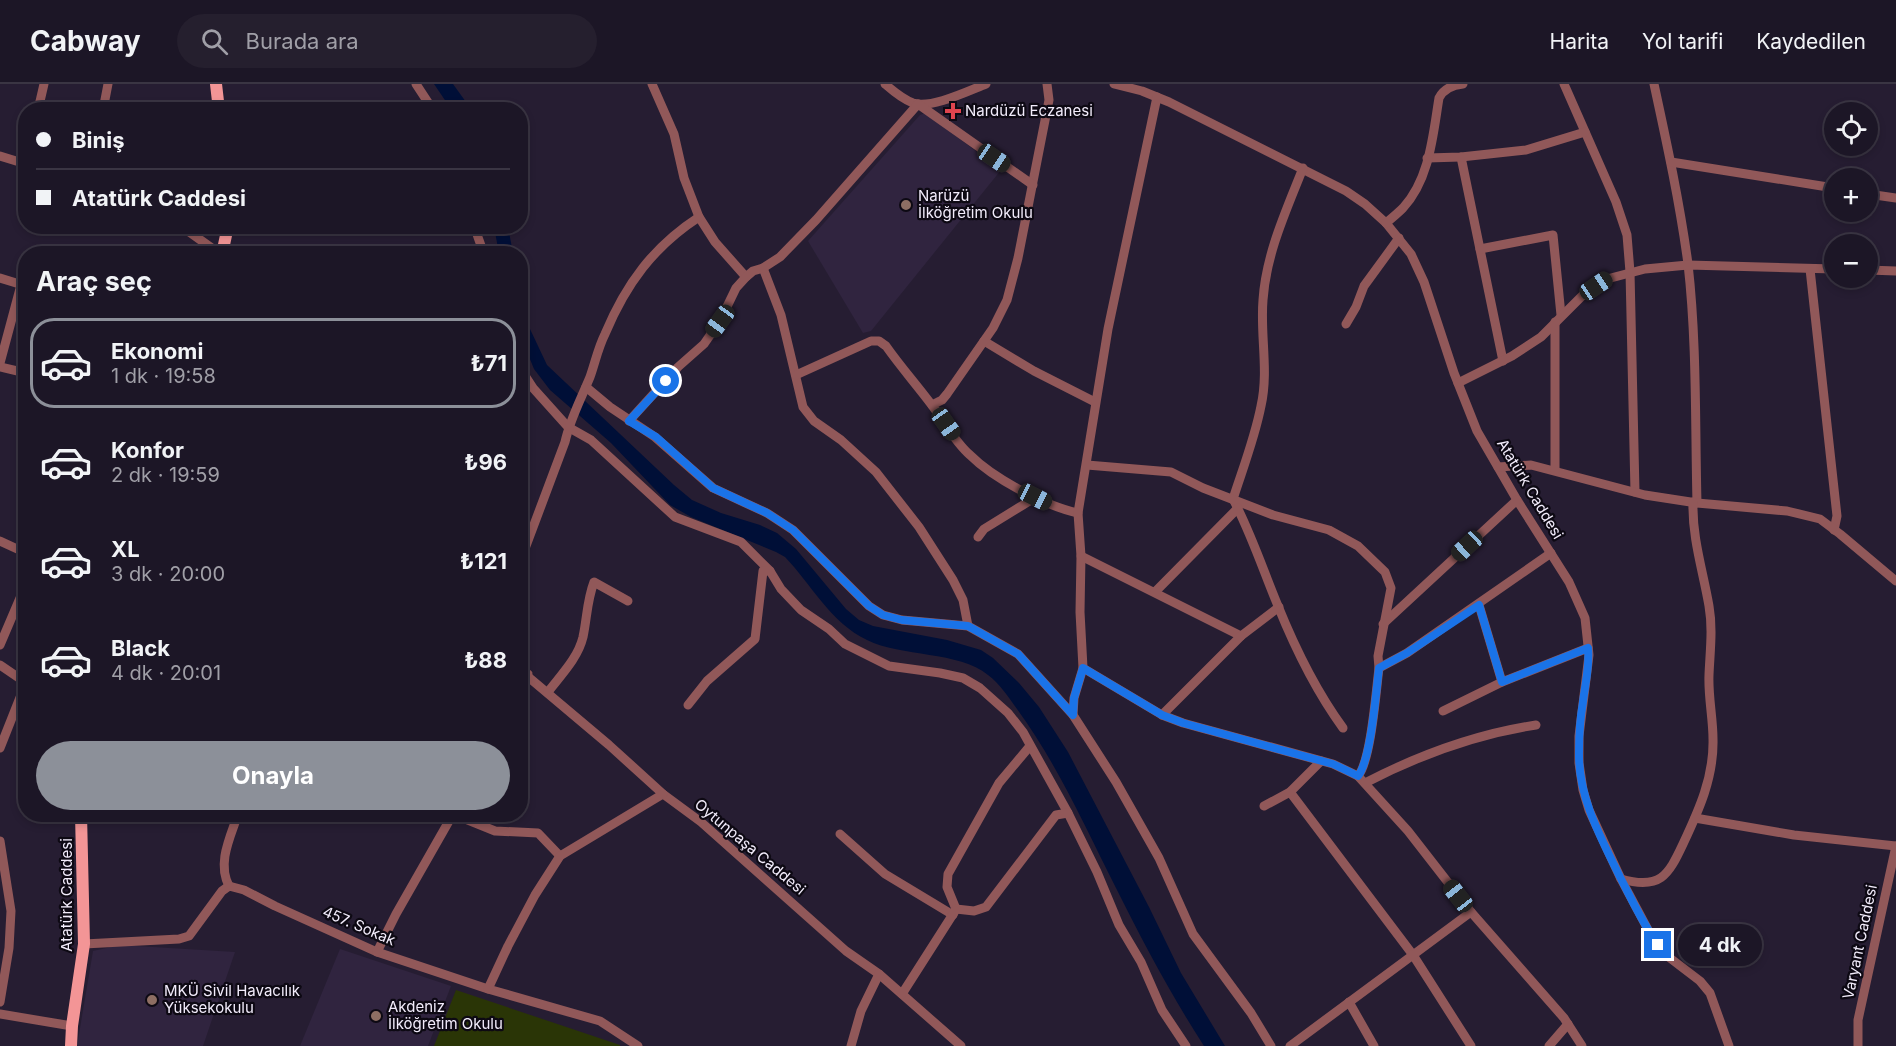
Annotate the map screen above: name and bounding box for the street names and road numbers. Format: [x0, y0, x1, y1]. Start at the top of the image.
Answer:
street label: Atatürk Caddesi [1493, 435, 1568, 542]
street label: Oytunpaşa Caddesi [691, 795, 810, 899]
street label: Atatürk Caddesi [57, 838, 76, 952]
street label: Varyant Caddesi [1838, 883, 1881, 1001]
street label: 457. Sokak [320, 902, 399, 950]

